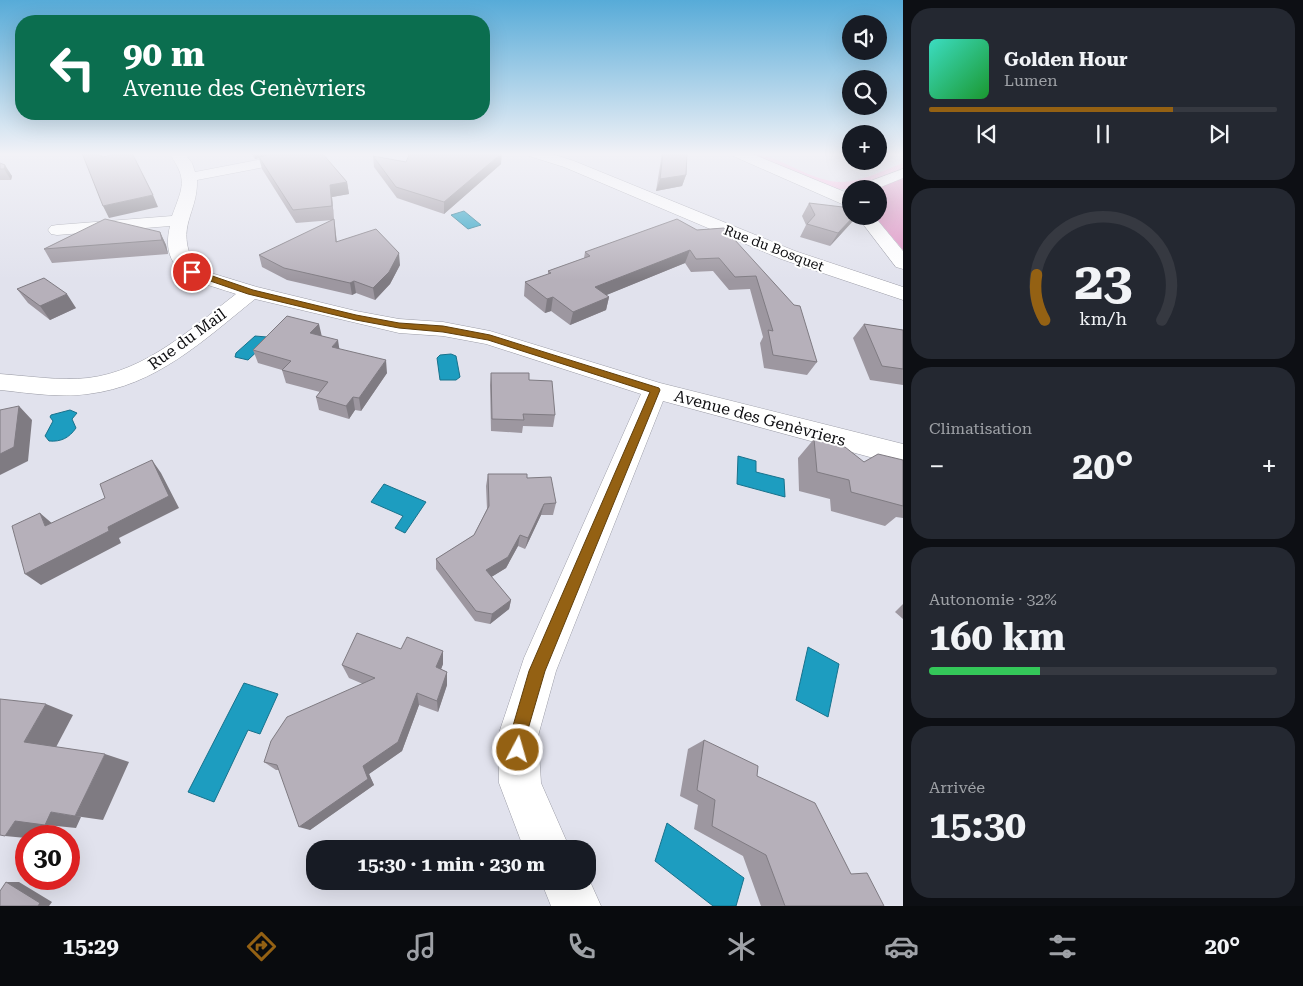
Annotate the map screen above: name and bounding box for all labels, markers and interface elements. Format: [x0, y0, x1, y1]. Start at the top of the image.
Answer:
map controls [842, 15, 887, 225]
button: sound [842, 15, 887, 60]
text: 90 m [123, 34, 205, 75]
icon: left [40, 35, 105, 100]
text: Golden Hour [1004, 48, 1128, 71]
button: search [842, 70, 887, 115]
text: Lumen [1004, 71, 1058, 90]
text: Avenue des Genèvriers [123, 76, 366, 101]
icon: previous [973, 120, 1001, 148]
icon: pause [1089, 120, 1117, 148]
icon: next [1205, 120, 1233, 148]
button: + [842, 125, 887, 170]
button: − [842, 180, 887, 225]
street label: Rue du Bosquet [722, 222, 826, 274]
pin [171, 251, 213, 293]
text: 23 [1074, 251, 1132, 312]
icon: arrive [178, 258, 206, 286]
street label: Rue du Mail [144, 304, 230, 374]
text: km/h [1079, 308, 1127, 329]
street label: Avenue des Genèvriers [672, 386, 848, 450]
text: Climatisation [929, 419, 1032, 438]
text: 20° [1072, 444, 1134, 488]
text: − [929, 450, 945, 483]
text: + [1261, 450, 1277, 483]
text: Autonomie · 32% [929, 590, 1057, 609]
text: 160 km [929, 615, 1065, 659]
position arrow [491, 723, 543, 775]
text: Arrivée [929, 778, 985, 797]
text: 15:30 [929, 803, 1026, 847]
speed limit sign: 30 [15, 825, 80, 890]
text: 15:30 · 1 min · 230 m [357, 853, 545, 876]
icon: directions [244, 929, 279, 964]
icon: music [404, 929, 439, 964]
icon: phone [564, 929, 599, 964]
icon: climate [724, 929, 759, 964]
icon: car [884, 929, 919, 964]
icon: filters [1045, 929, 1080, 964]
text: 15:29 [63, 934, 119, 959]
text: 20° [1205, 934, 1240, 959]

